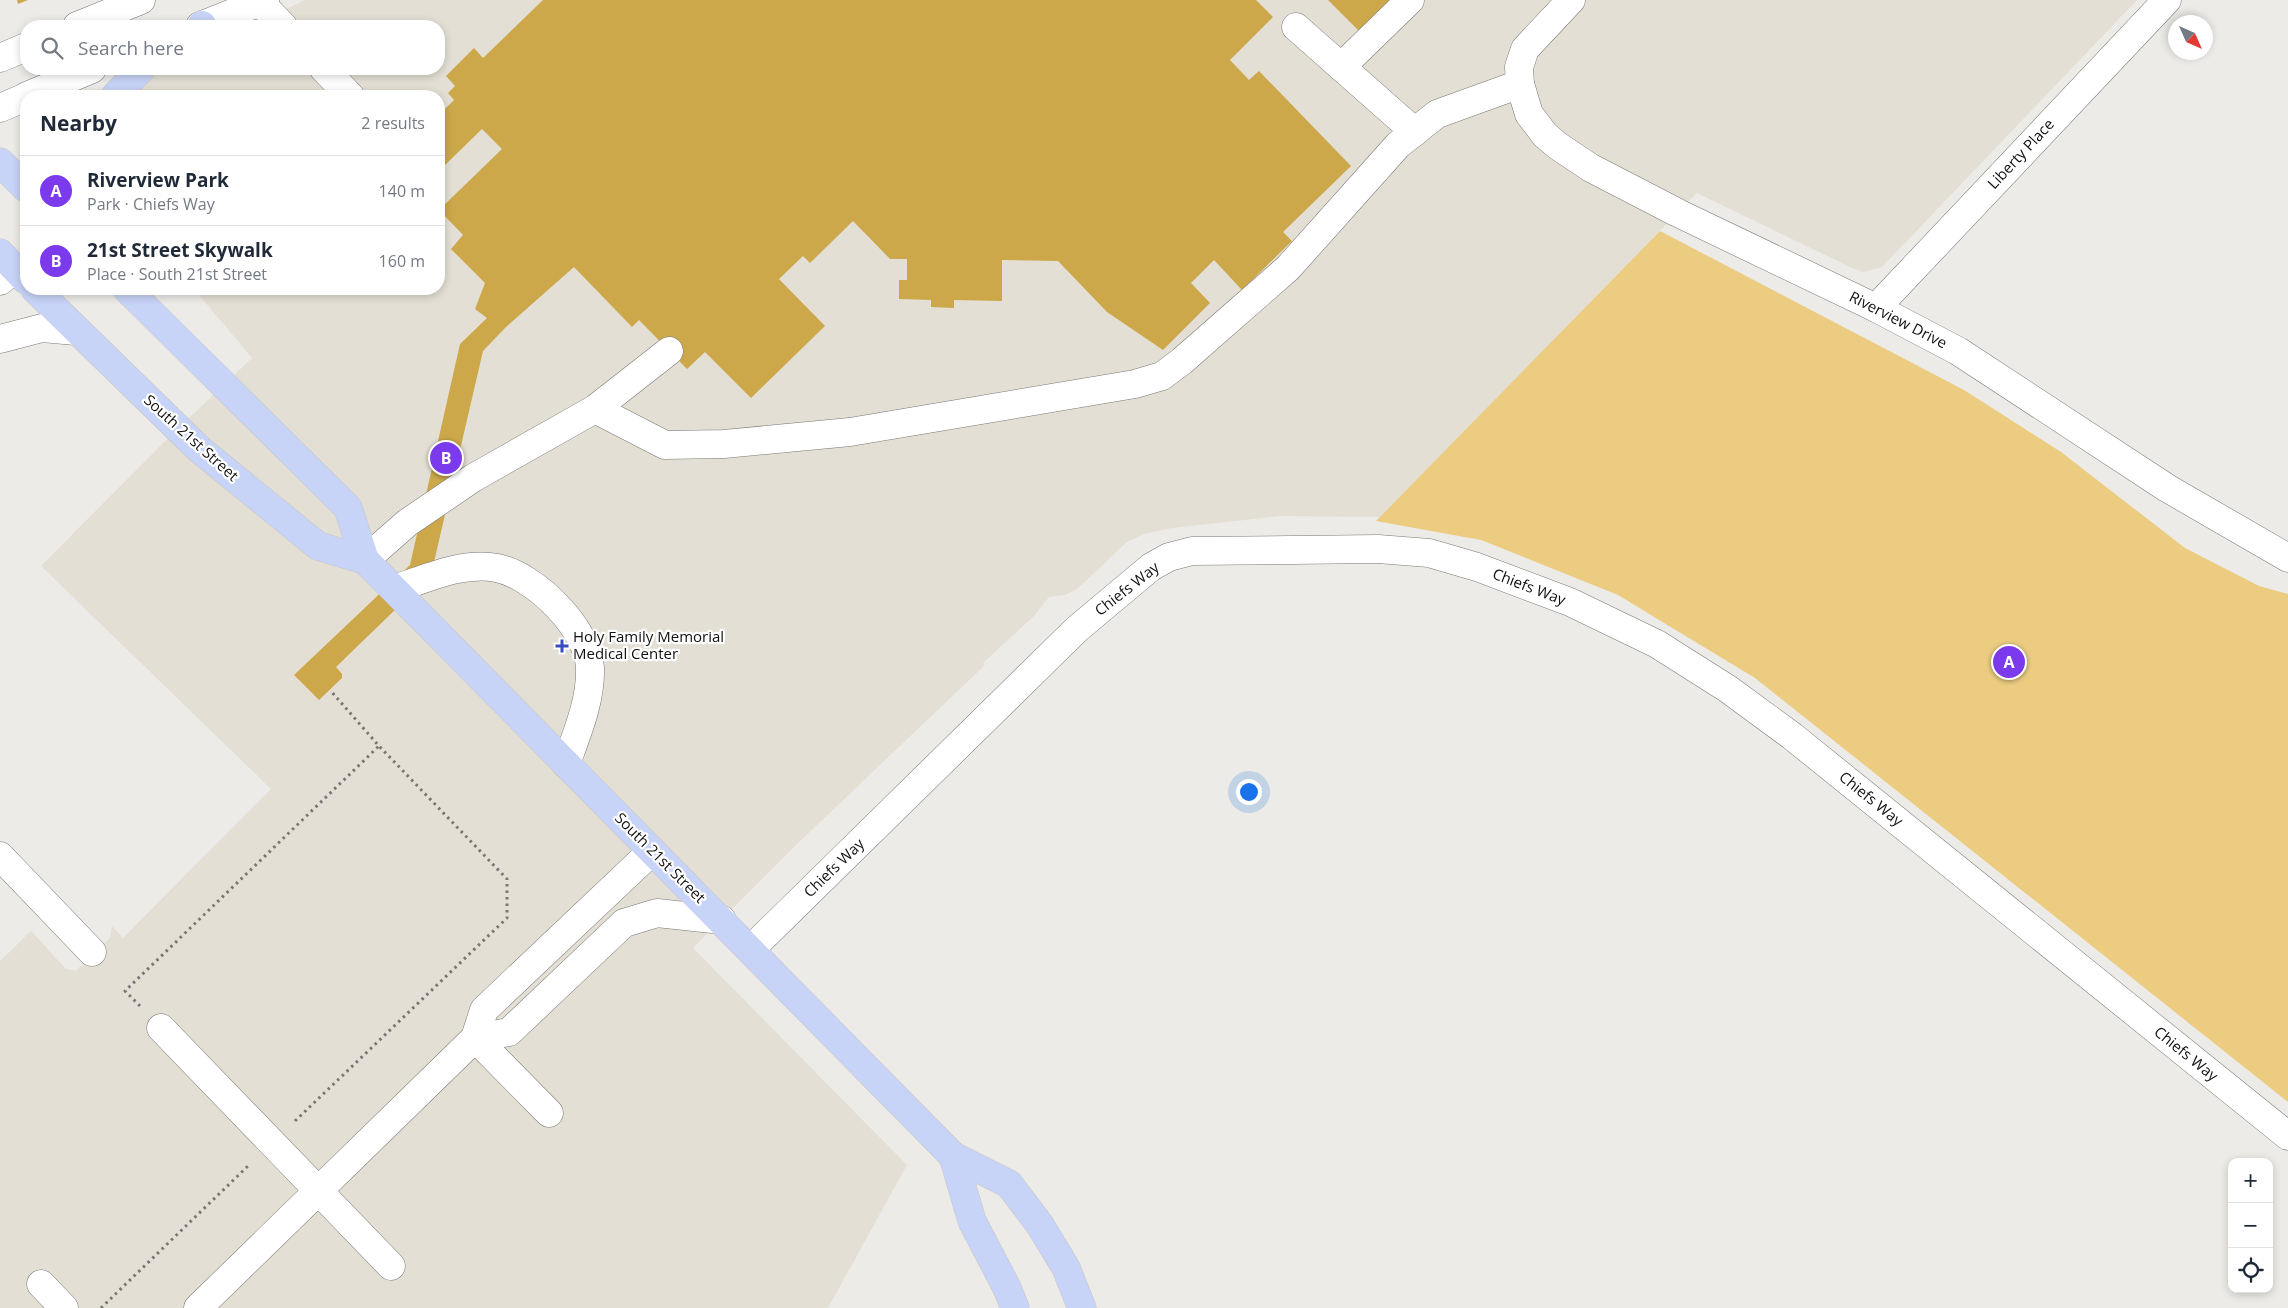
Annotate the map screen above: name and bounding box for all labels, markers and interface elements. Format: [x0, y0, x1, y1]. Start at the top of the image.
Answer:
north arrow [2168, 15, 2213, 60]
search box [20, 20, 445, 75]
icon: search [38, 34, 66, 62]
text: Search here [78, 35, 184, 61]
text: Nearby [40, 109, 117, 137]
text: 2 results [361, 112, 425, 134]
street label: Liberty Place [1983, 114, 2058, 193]
text: Riverview Park [87, 167, 229, 193]
text: A [50, 180, 62, 202]
text: 140 m [379, 180, 425, 202]
text: Park · Chiefs Way [87, 193, 215, 215]
text: 21st Street Skywalk [87, 237, 273, 263]
text: B [51, 250, 61, 272]
text: 160 m [379, 250, 425, 272]
text: Place · South 21st Street [87, 263, 267, 285]
street label: Riverview Drive [1846, 286, 1951, 352]
street label: South 21st Street [140, 390, 243, 485]
pin: B [430, 439, 462, 477]
street label: Chiefs Way [1090, 556, 1163, 620]
street label: Chiefs Way [1490, 563, 1569, 609]
place label: Holy Family Memorial Medical Center [573, 626, 724, 663]
marker: Holy Family Memorial Medical Center [555, 639, 569, 653]
pin: A [1993, 643, 2025, 681]
street label: Chiefs Way [1836, 766, 1908, 830]
your location [1236, 779, 1262, 805]
street label: South 21st Street [611, 808, 710, 907]
street label: Chiefs Way [799, 833, 868, 901]
street label: Chiefs Way [2151, 1021, 2223, 1085]
map controls [2228, 1158, 2273, 1293]
button: + [2228, 1158, 2273, 1203]
button: − [2228, 1203, 2273, 1248]
button: locate [2228, 1248, 2273, 1293]

